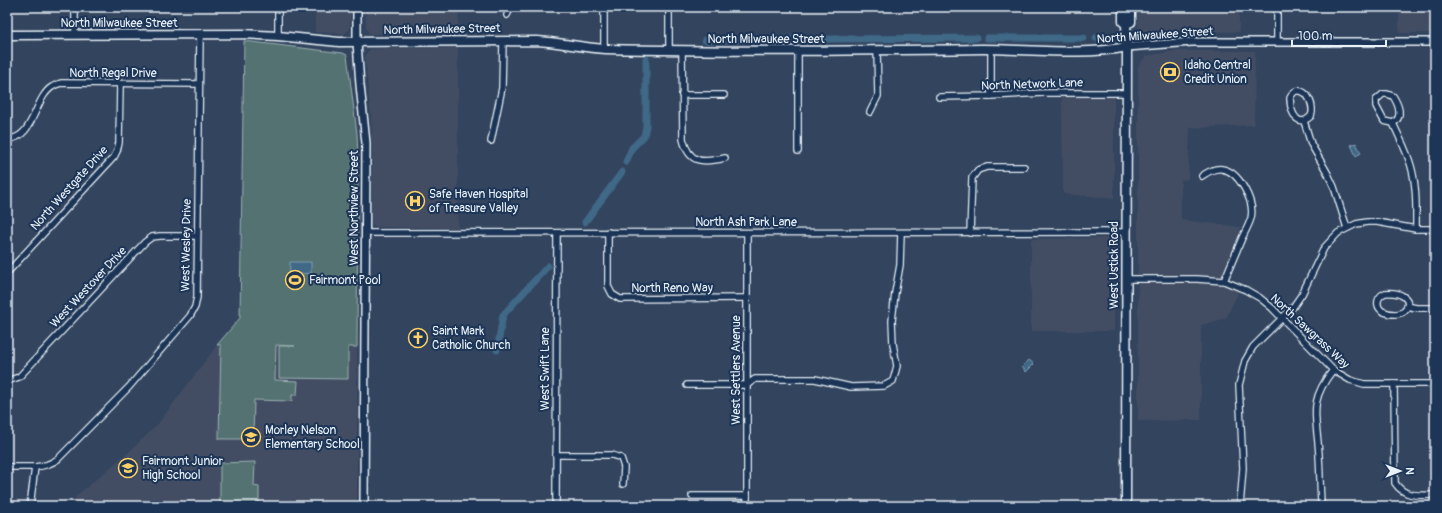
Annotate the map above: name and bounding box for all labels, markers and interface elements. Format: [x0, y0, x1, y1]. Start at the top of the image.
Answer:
street label: North Milwaukee Street [60, 16, 178, 31]
street label: North Milwaukee Street [383, 21, 501, 38]
scale bar [1292, 22, 1386, 48]
street label: North Milwaukee Street [1096, 24, 1214, 47]
text: 100 m [1298, 29, 1333, 44]
street label: North Milwaukee Street [707, 32, 825, 47]
place label: Idaho Central Credit Union [1184, 58, 1251, 87]
bank icon: Idaho Central Credit Union [1159, 61, 1181, 83]
street label: North Regal Drive [69, 66, 157, 81]
street label: North Network Lane [981, 75, 1083, 94]
street label: North Westgate Drive [27, 143, 111, 234]
street label: West Northview Street [347, 150, 362, 265]
place label: Safe Haven Hospital of Treasure Valley [429, 187, 529, 216]
hospital icon: Safe Haven Hospital of Treasure Valley [404, 190, 426, 212]
street label: West Wesley Drive [178, 198, 195, 291]
street label: North Ash Park Lane [695, 215, 797, 230]
street label: West Ustick Road [1107, 221, 1122, 309]
street label: West Westover Drive [47, 244, 130, 331]
sports icon: Fairmont Pool [284, 269, 306, 291]
place label: Fairmont Pool [309, 273, 381, 288]
street label: North Reno Way [631, 281, 713, 296]
street label: North Sawgrass Way [1267, 291, 1352, 372]
street label: West Settlers Avenue [729, 315, 744, 425]
place label: Saint Mark Catholic Church [432, 324, 511, 353]
church icon: Saint Mark Catholic Church [407, 327, 429, 349]
street label: West Swift Lane [538, 327, 553, 411]
place label: Morley Nelson Elementary School [265, 423, 360, 452]
school or university icon: Morley Nelson Elementary School [240, 426, 262, 448]
north arrow [1380, 451, 1420, 491]
place label: Fairmont Junior High School [142, 454, 224, 483]
school or university icon: Fairmont Junior High School [117, 457, 139, 479]
text: N [1403, 467, 1416, 475]

